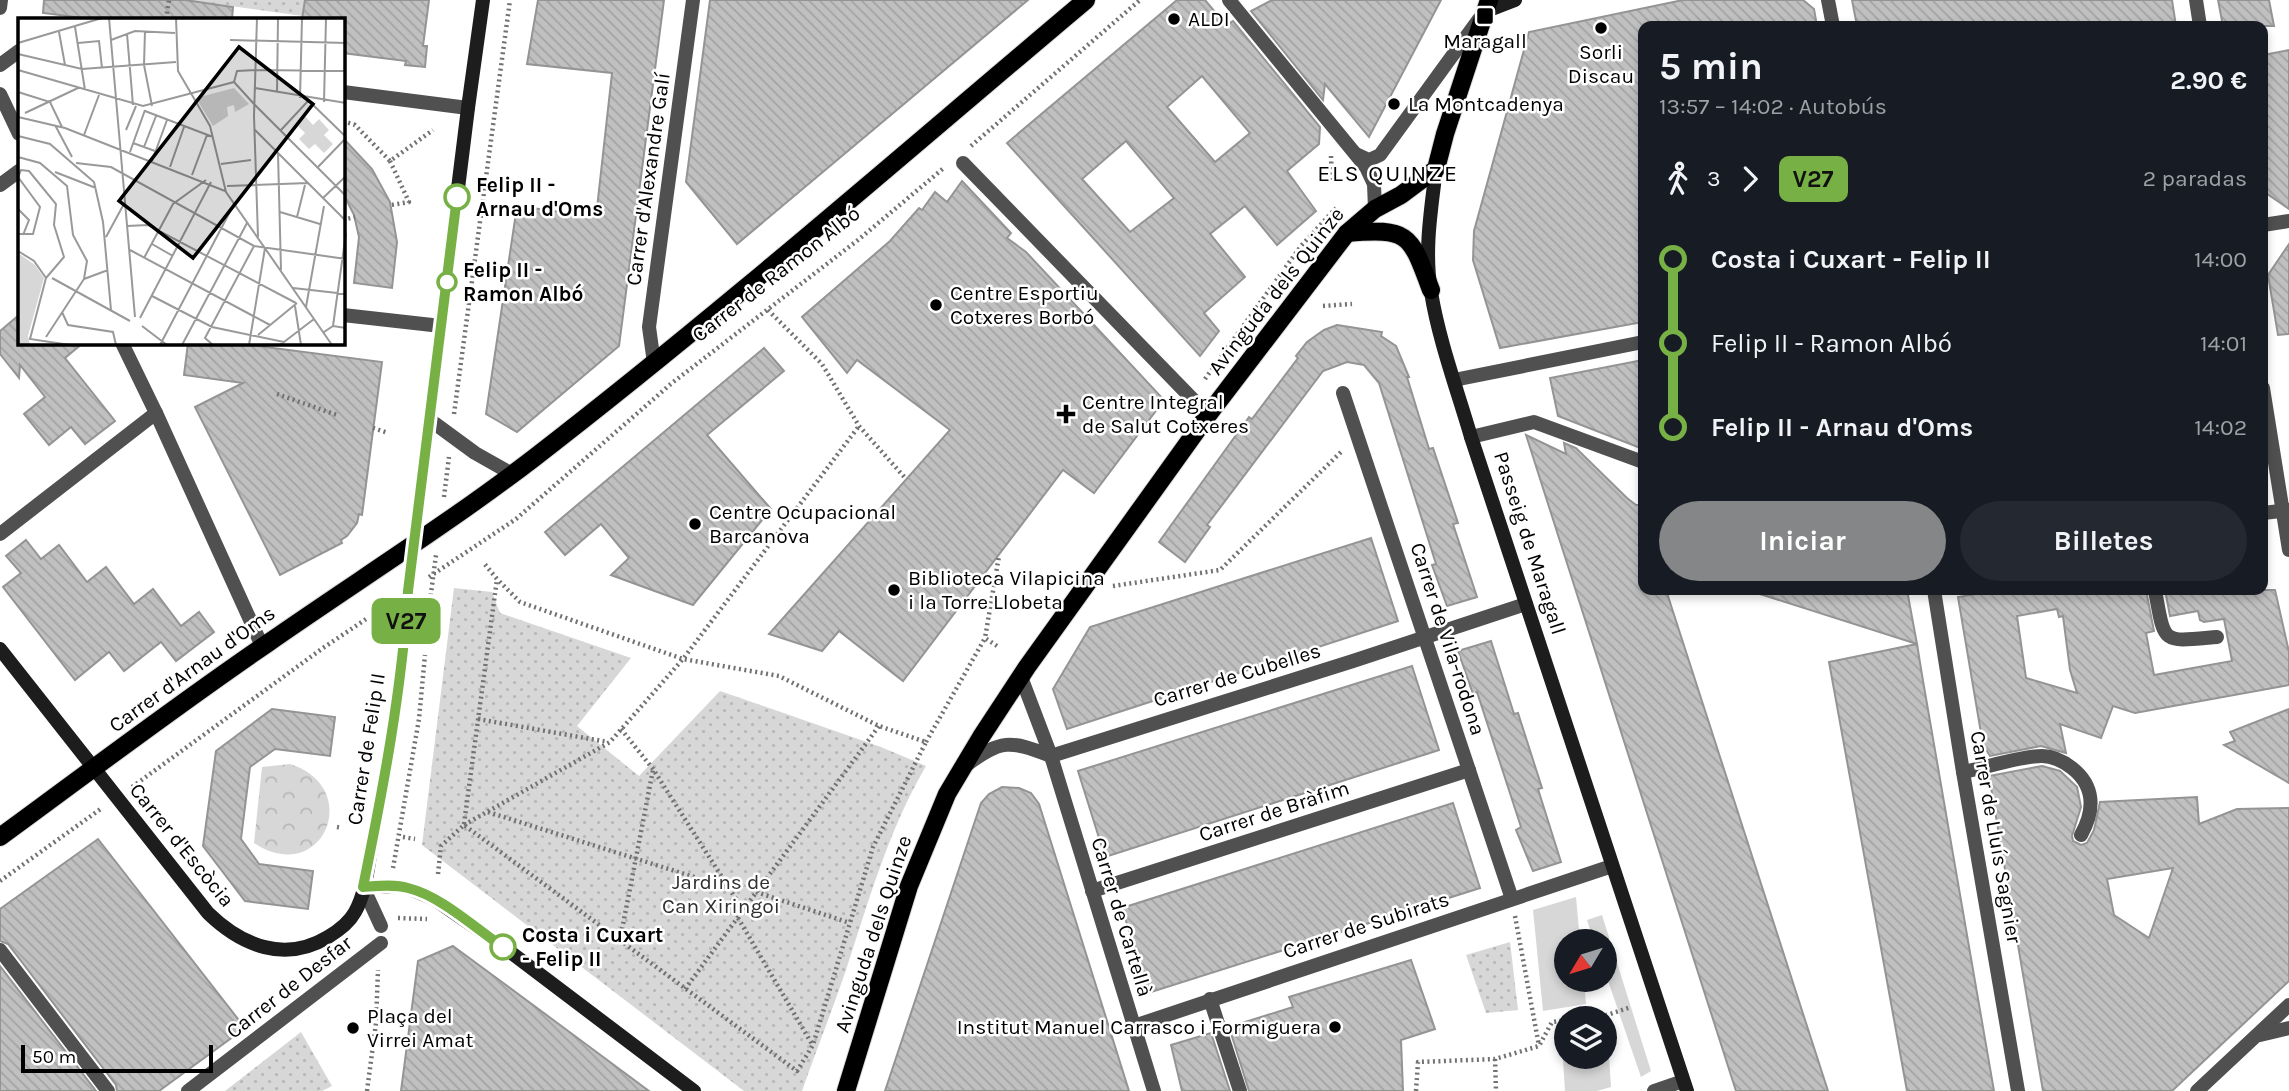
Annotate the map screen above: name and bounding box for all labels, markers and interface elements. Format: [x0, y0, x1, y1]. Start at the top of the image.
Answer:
marker: Maragall [1475, 6, 1495, 26]
place label: ALDI [1188, 7, 1230, 31]
marker: ALDI [1166, 11, 1182, 27]
inset map [18, 18, 345, 345]
marker: Sorli Discau [1593, 20, 1609, 36]
place label: Maragall [1443, 29, 1527, 53]
place label: Sorli Discau [1568, 40, 1634, 88]
text: 5 min [1659, 44, 1763, 89]
text: 2.90 € [2170, 65, 2247, 96]
street label: Carrer d'Alexandre Galí [621, 70, 675, 287]
place label: La Montcadenya [1408, 92, 1564, 116]
text: 13:57 – 14:02 · Autobús [1659, 93, 1887, 120]
marker: La Montcadenya [1386, 96, 1402, 112]
district label: ELS QUINZE [1317, 160, 1459, 187]
icon: walk [1659, 160, 1697, 198]
icon: forward [1731, 160, 1769, 198]
text: 3 [1707, 165, 1721, 192]
text: V27 [1793, 165, 1834, 193]
text: 2 paradas [2143, 165, 2247, 192]
place label: Felip II - Arnau d'Oms [476, 173, 603, 221]
marker: Felip II - Arnau d'Oms [444, 184, 470, 210]
street label: Carrer de Ramon Albó [687, 201, 865, 347]
street label: Avinguda dels Quinze [1203, 203, 1349, 379]
text: Costa i Cuxart - Felip II [1711, 244, 1991, 275]
text: 14:00 [2194, 246, 2247, 273]
place label: Felip II - Ramon Albó [463, 258, 583, 306]
marker: Felip II - Ramon Albó [437, 272, 457, 292]
place label: Centre Esportiu Cotxeres Borbó [950, 281, 1099, 329]
marker: Centre Esportiu Cotxeres Borbó [928, 297, 944, 313]
text: Felip II - Ramon Albó [1711, 328, 1952, 359]
text: 14:01 [2200, 330, 2247, 357]
place label: Centre Integral de Salut Cotxeres [1082, 390, 1249, 438]
marker: Centre Integral de Salut Cotxeres [1056, 404, 1076, 424]
text: Felip II - Arnau d'Oms [1711, 412, 1973, 443]
text: 14:02 [2194, 414, 2247, 441]
street label: Passeig de Maragall [1489, 448, 1571, 638]
place label: Centre Ocupacional Barcanova [709, 500, 896, 548]
button: Iniciar [1659, 501, 1946, 581]
button: Billetes [1960, 501, 2247, 581]
marker: Centre Ocupacional Barcanova [687, 516, 703, 532]
street label: Carrer de Vila-rodona [1405, 540, 1491, 738]
place label: Biblioteca Vilapicina i la Torre Llobeta [908, 566, 1105, 614]
marker: Biblioteca Vilapicina i la Torre Llobeta [886, 582, 902, 598]
line badge: V27 [366, 598, 446, 644]
street label: Carrer d'Arnau d'Oms [104, 601, 280, 737]
text: V27 [386, 607, 426, 635]
street label: Carrer de Cubelles [1150, 638, 1324, 712]
street label: Carrer de Felip II [342, 671, 390, 827]
street label: Carrer de Lluís Sagnier [1965, 729, 2027, 945]
street label: Carrer de Bràfim [1196, 775, 1352, 847]
street label: Carrer d'Escòcia [125, 778, 239, 912]
street label: Avinguda dels Quinze [830, 832, 916, 1036]
street label: Carrer de Cartellà [1086, 834, 1158, 1000]
park label: Jardins de Can Xiringoi [662, 870, 780, 918]
street label: Carrer de Subirats [1280, 887, 1452, 963]
place label: Costa i Cuxart - Felip II [522, 923, 663, 971]
north arrow [1554, 929, 1617, 992]
map controls [1554, 929, 1617, 1069]
street label: Carrer de Desfar [221, 930, 357, 1043]
marker: Costa i Cuxart - Felip II [490, 934, 516, 960]
place label: Plaça del Virrei Amat [367, 1004, 474, 1052]
button: layers [1554, 1006, 1617, 1069]
place label: Institut Manuel Carrasco i Formiguera [957, 1015, 1321, 1039]
marker: Institut Manuel Carrasco i Formiguera [1327, 1019, 1343, 1035]
marker: Plaça del Virrei Amat [345, 1020, 361, 1036]
scale bar [21, 1042, 214, 1074]
text: 50 m [32, 1046, 76, 1068]

